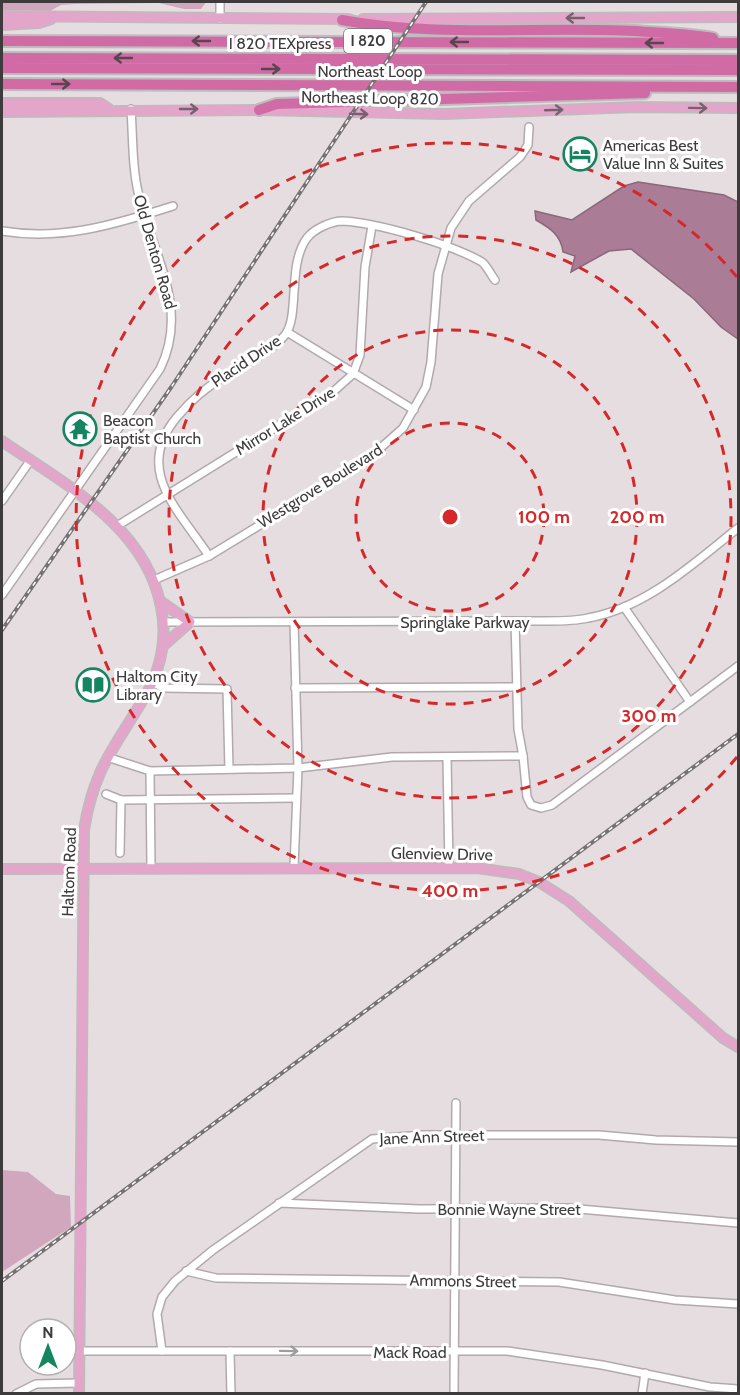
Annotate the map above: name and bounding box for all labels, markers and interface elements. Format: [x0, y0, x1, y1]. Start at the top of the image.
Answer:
one-way arrow [566, 12, 586, 24]
road number: I 820 [344, 29, 392, 53]
street label: I 820 TEXpress [229, 34, 332, 53]
one-way arrow [191, 35, 211, 47]
one-way arrow [449, 36, 469, 48]
one-way arrow [644, 37, 664, 49]
one-way arrow [114, 52, 134, 64]
street label: Northeast Loop [318, 62, 422, 81]
one-way arrow [260, 63, 280, 75]
one-way arrow [50, 78, 70, 90]
street label: Northeast Loop 820 [301, 87, 439, 109]
one-way arrow [688, 102, 708, 114]
one-way arrow [179, 104, 199, 115]
one-way arrow [544, 104, 564, 116]
one-way arrow [349, 108, 369, 120]
hotel icon: Americas Best Value Inn & Suites [562, 136, 598, 172]
place label: Americas Best Value Inn & Suites [603, 136, 724, 173]
street label: Old Denton Road [130, 193, 180, 311]
street label: Placid Drive [208, 331, 284, 391]
street label: Mirror Lake Drive [232, 383, 338, 459]
temple icon: Beacon Baptist Church [62, 411, 98, 447]
place label: Beacon Baptist Church [103, 411, 201, 448]
street label: Westgrove Boulevard [254, 440, 386, 532]
text: 100 m [518, 506, 570, 528]
text: 200 m [610, 506, 664, 528]
centre of rings [440, 507, 460, 527]
street label: Springlake Parkway [400, 613, 530, 632]
library icon: Haltom City Library [75, 667, 111, 703]
place label: Haltom City Library [116, 667, 198, 704]
text: 300 m [622, 705, 676, 727]
street label: Haltom Road [58, 827, 80, 917]
street label: Glenview Drive [391, 844, 493, 864]
text: 400 m [422, 880, 478, 902]
street label: Jane Ann Street [378, 1126, 485, 1148]
street label: Bonnie Wayne Street [437, 1200, 581, 1219]
street label: Ammons Street [409, 1271, 517, 1291]
north arrow [18, 1317, 78, 1377]
text: N [42, 1323, 54, 1342]
street label: Mack Road [373, 1343, 447, 1362]
one-way arrow [278, 1345, 298, 1357]

